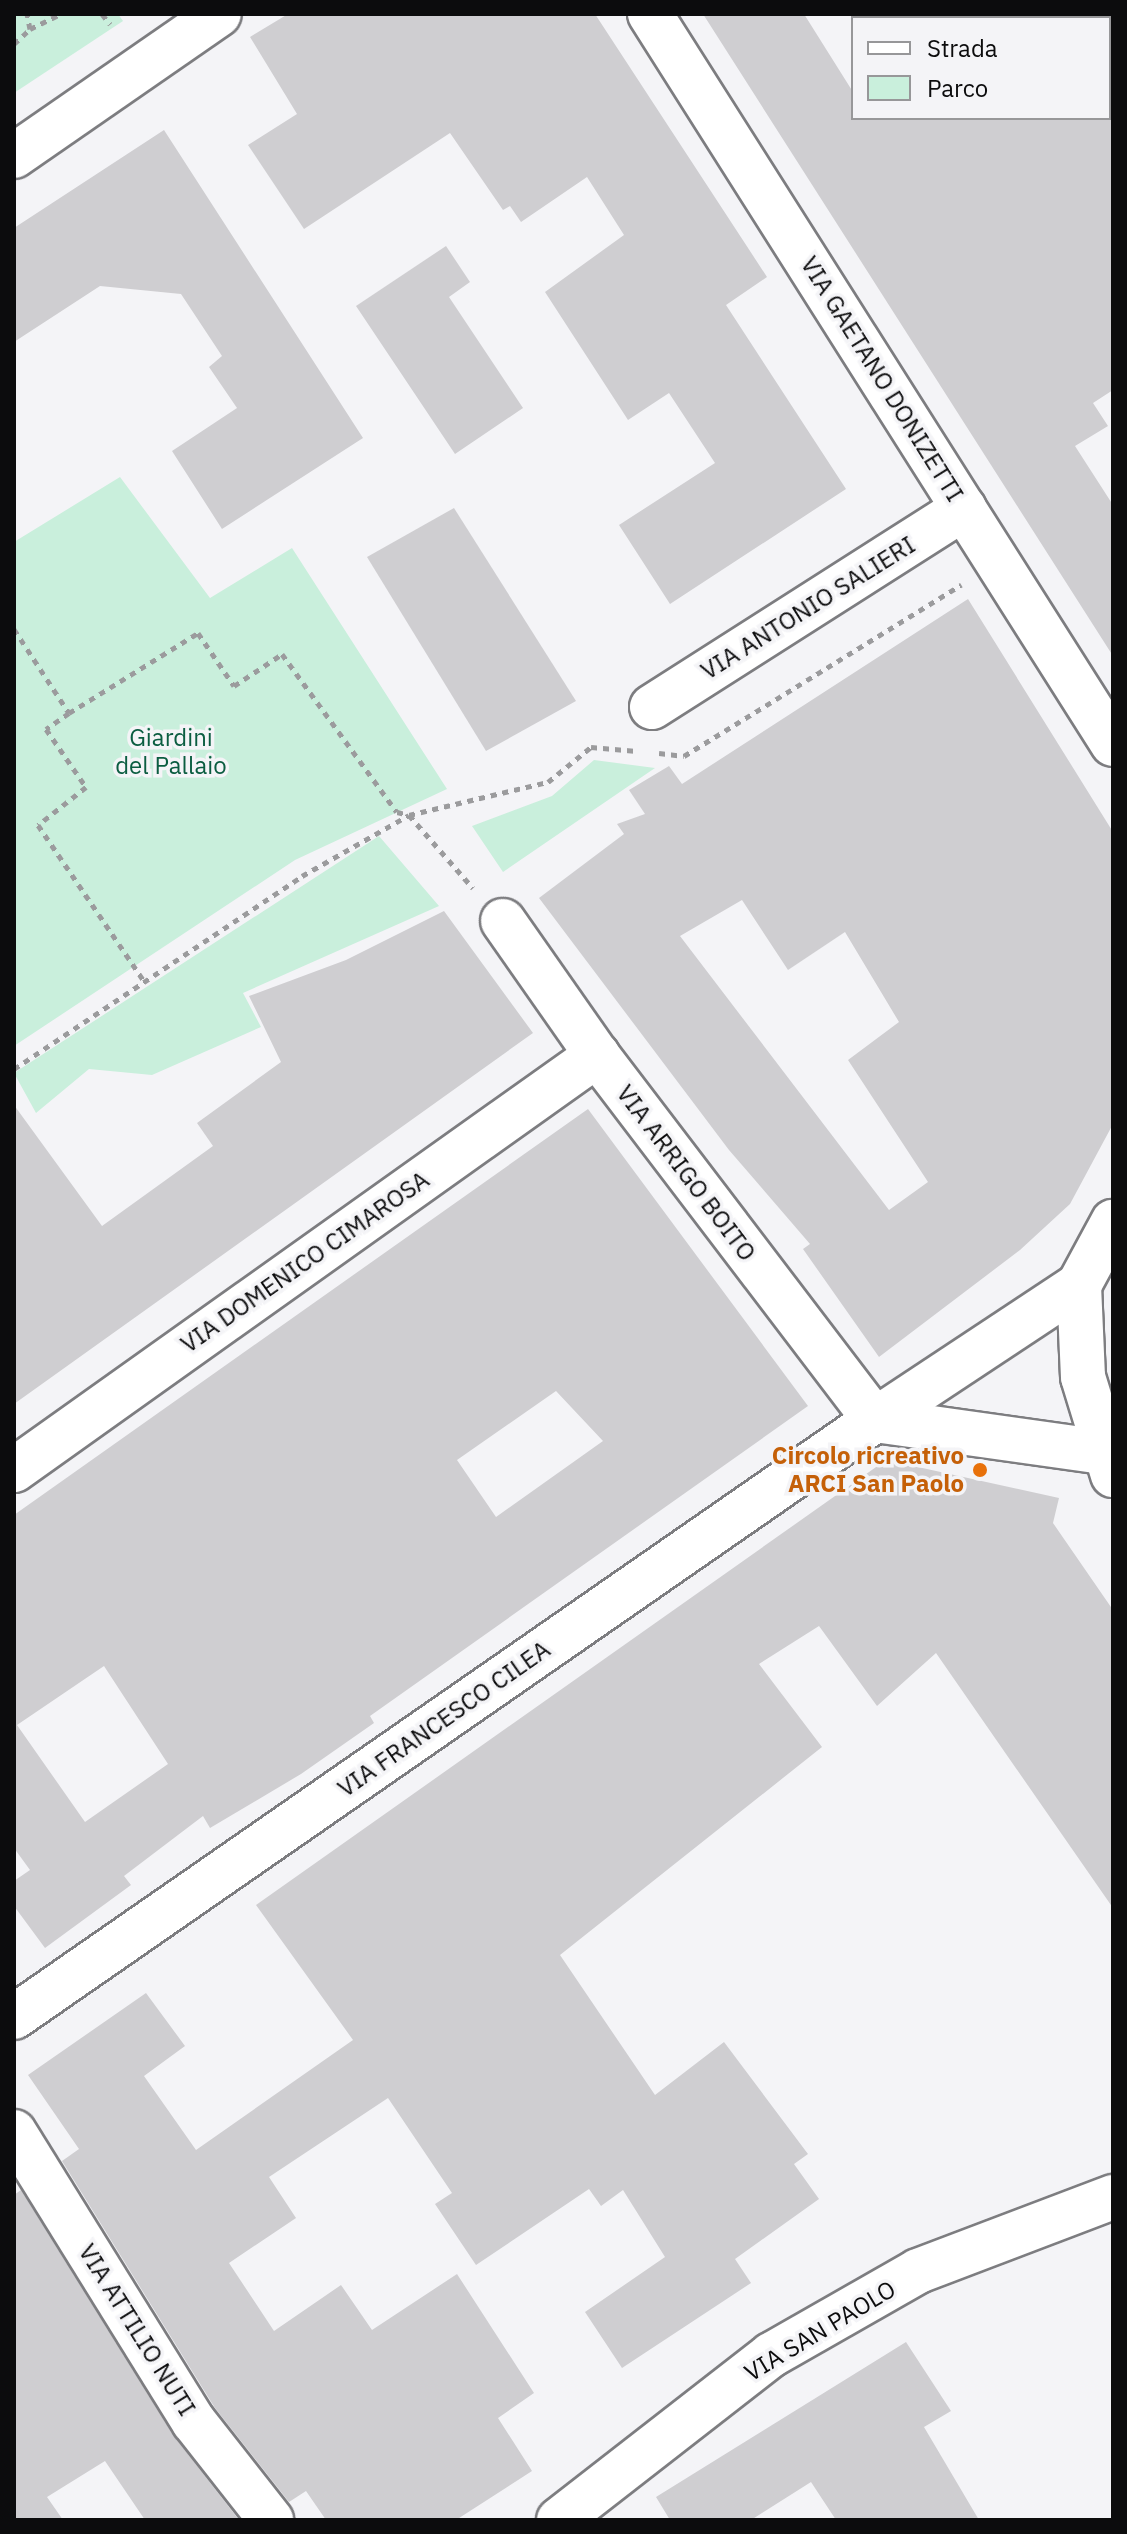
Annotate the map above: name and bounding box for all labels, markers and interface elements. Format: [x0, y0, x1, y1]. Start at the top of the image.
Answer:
legend [851, 16, 1111, 120]
text: Strada [927, 32, 998, 64]
text: Parco [927, 72, 988, 104]
street label: VIA GAETANO DONIZETTI [795, 251, 969, 507]
street label: VIA ANTONIO SALIERI [696, 530, 920, 686]
park label: Giardini del Pallaio [115, 724, 227, 780]
street label: VIA ARRIGO BOITO [611, 1079, 761, 1267]
street label: VIA DOMENICO CIMAROSA [175, 1165, 435, 1359]
place label: Circolo ricreativo ARCI San Paolo [772, 1442, 964, 1498]
marker: Circolo ricreativo ARCI San Paolo [971, 1461, 989, 1479]
street label: VIA FRANCESCO CILEA [332, 1635, 556, 1803]
street label: VIA ATTILIO NUTI [73, 2239, 201, 2421]
street label: VIA SAN PAOLO [739, 2275, 901, 2387]

